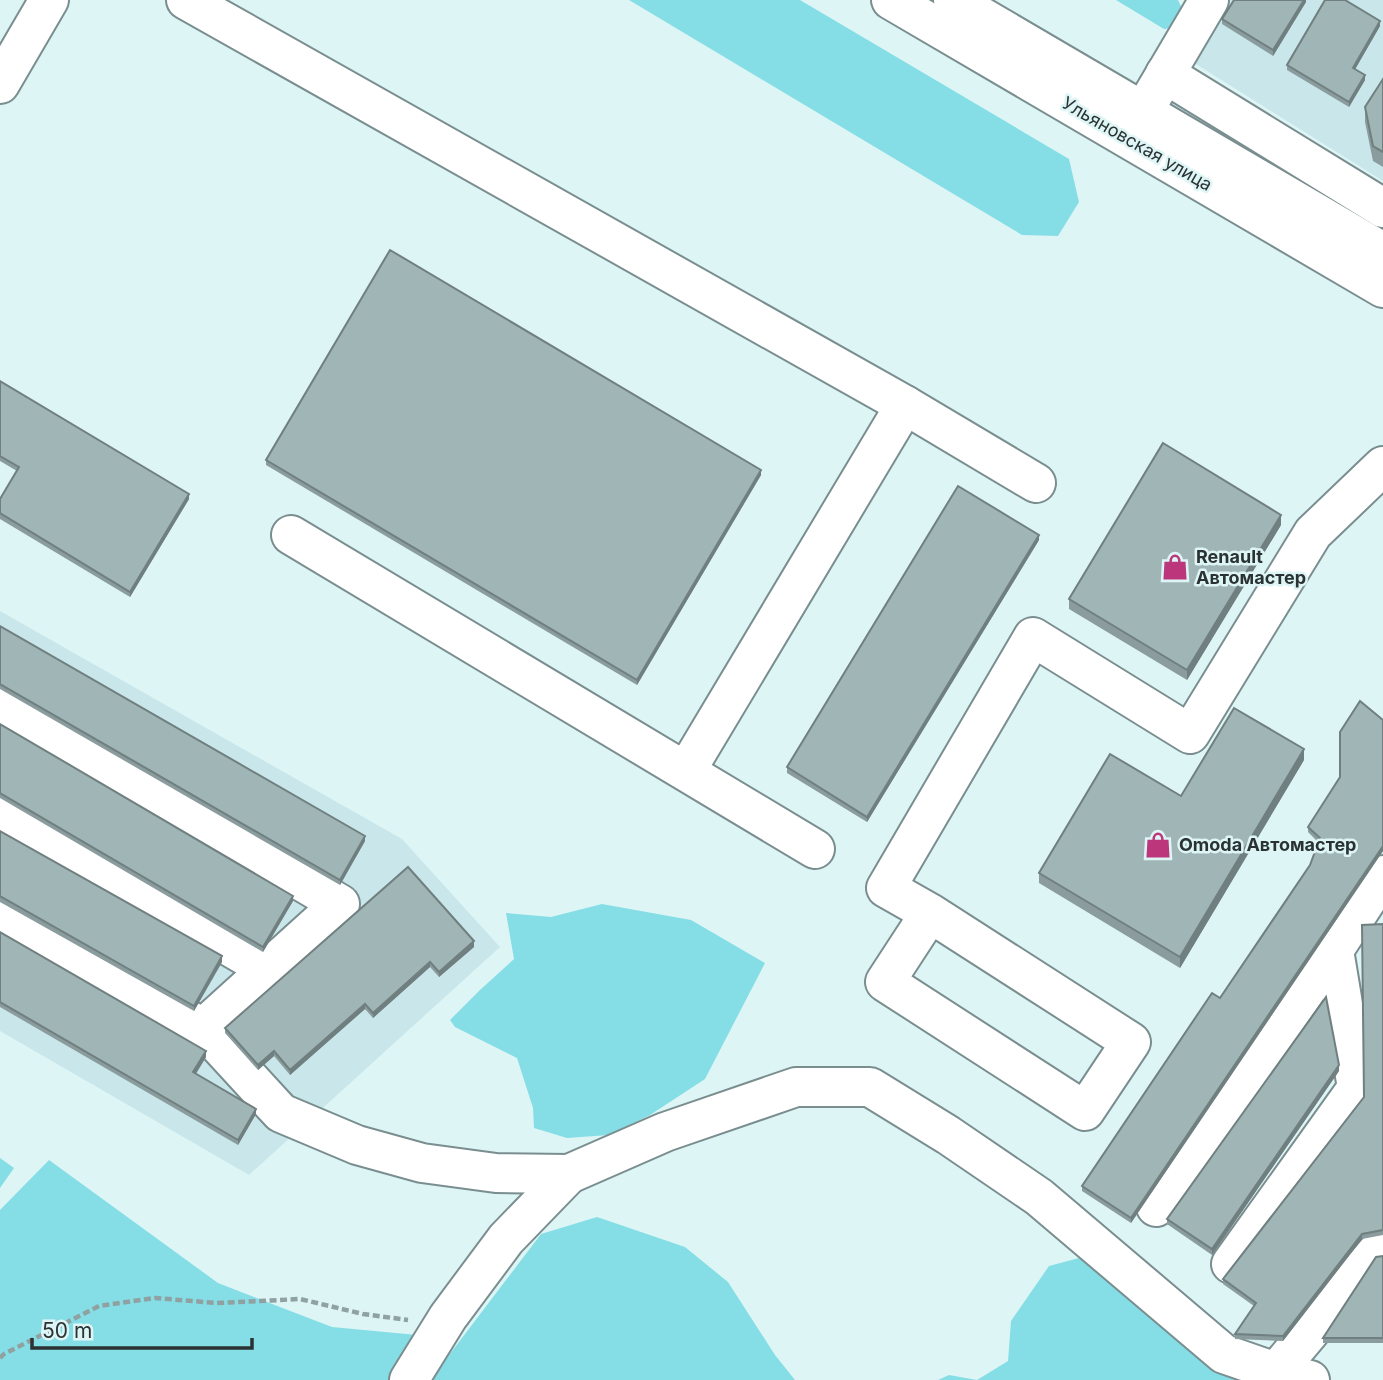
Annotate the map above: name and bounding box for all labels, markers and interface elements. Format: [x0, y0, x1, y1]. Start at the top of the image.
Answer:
street label: Ульяновская улица [1059, 92, 1216, 195]
place label: Renault Автомастер [1196, 546, 1306, 588]
shop icon: Renault Автомастер [1160, 552, 1190, 582]
shop icon: Omoda Автомастер [1143, 830, 1173, 860]
place label: Omoda Автомастер [1179, 834, 1356, 855]
scale bar [32, 1306, 252, 1350]
text: 50 m [42, 1318, 92, 1343]

